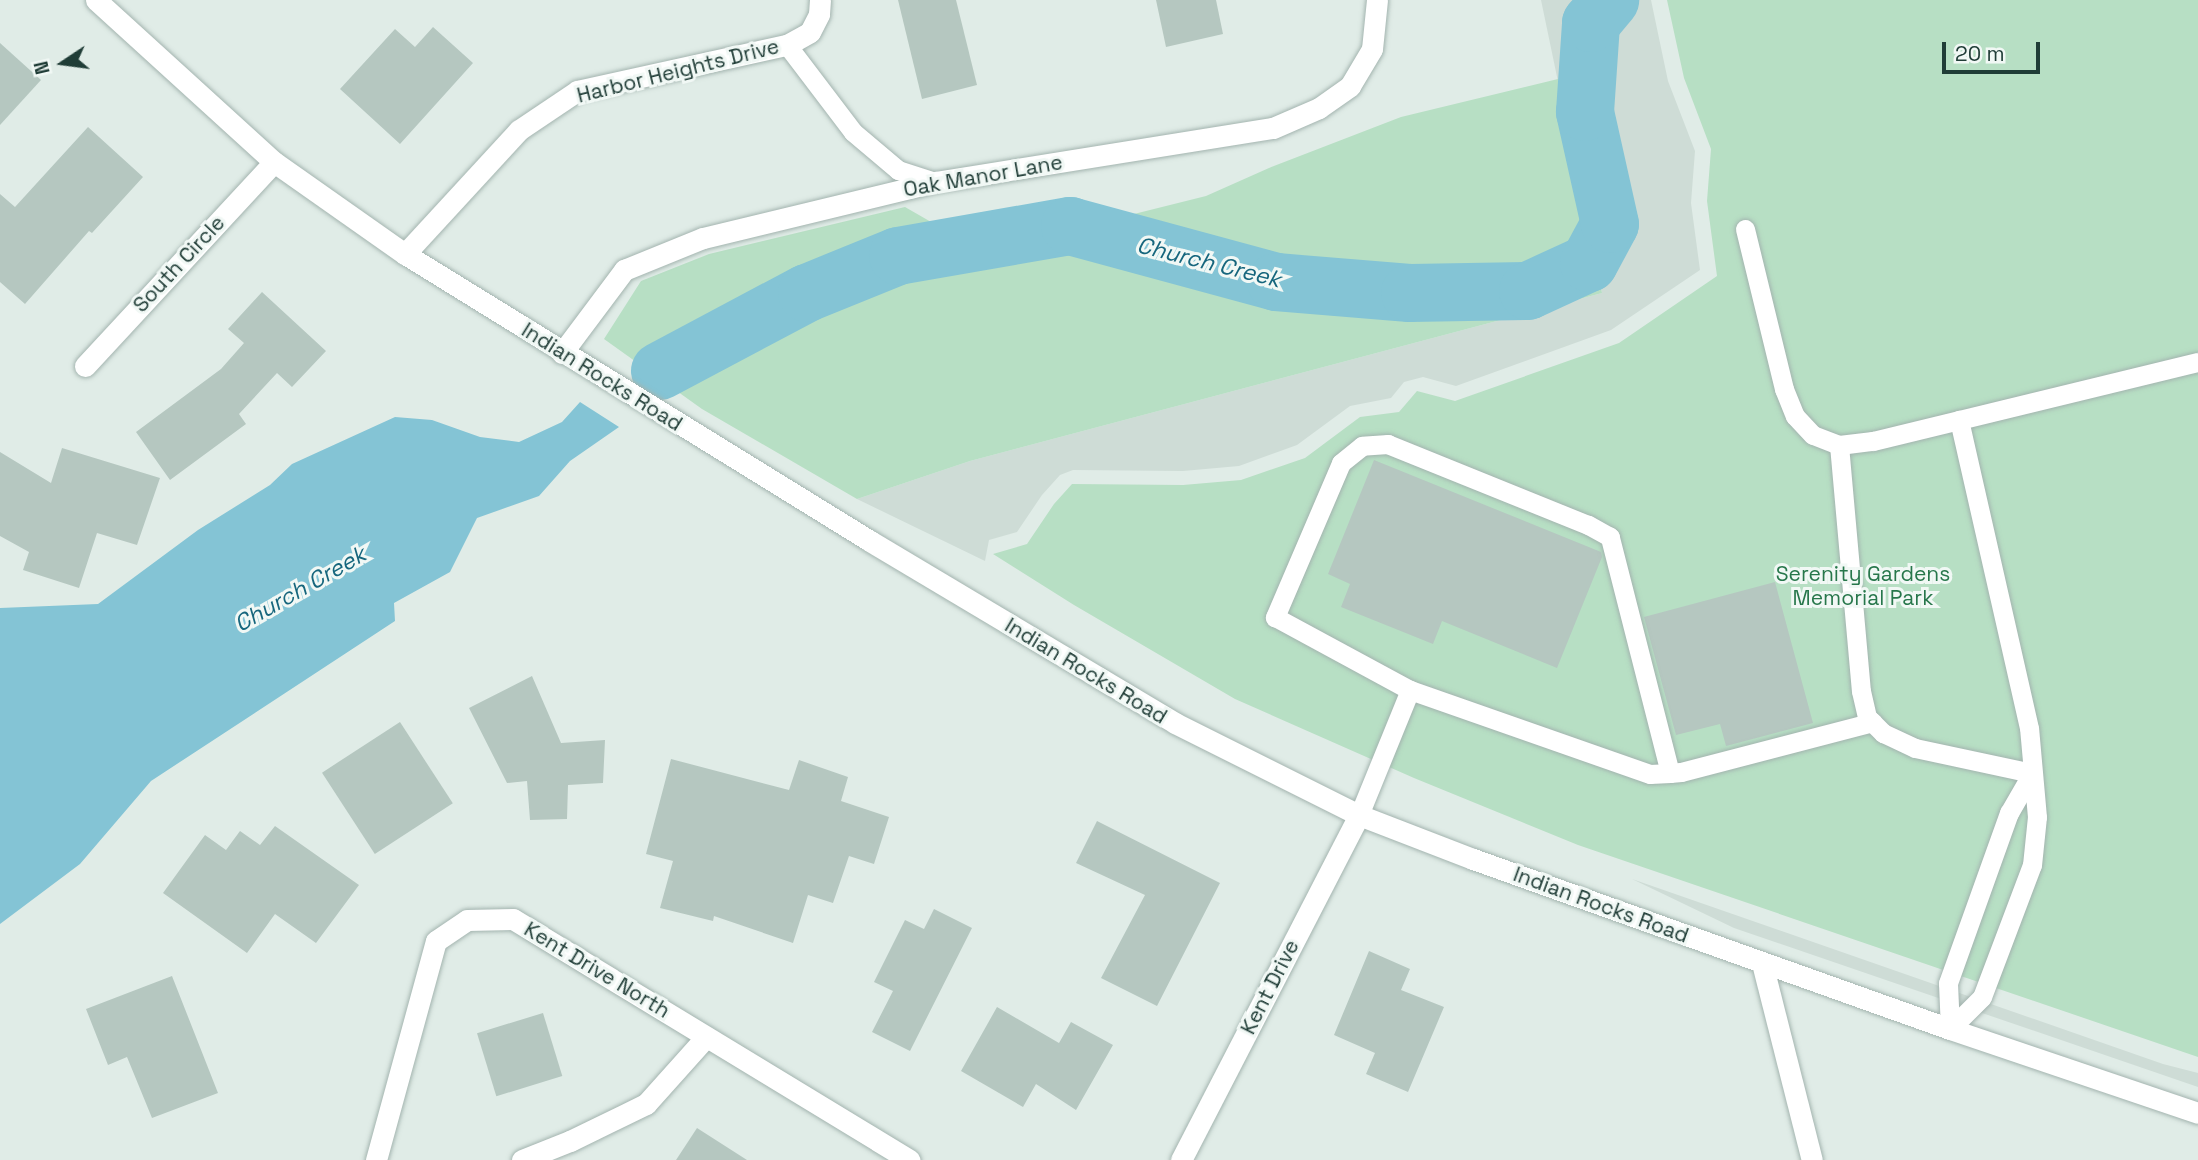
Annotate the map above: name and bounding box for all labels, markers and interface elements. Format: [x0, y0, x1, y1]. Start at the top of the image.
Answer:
north arrow [28, 28, 98, 98]
scale bar [1946, 28, 2044, 72]
street label: Harbor Heights Drive [574, 34, 782, 108]
text: 20 m [1955, 40, 2005, 67]
text: N [28, 59, 56, 77]
street label: Oak Manor Lane [902, 150, 1064, 202]
street label: South Circle [128, 210, 230, 318]
water label: Church Creek [1134, 231, 1284, 293]
street label: Indian Rocks Road [517, 317, 687, 437]
water label: Church Creek [229, 540, 371, 638]
park label: Serenity Gardens Memorial Park [1776, 561, 1950, 611]
street label: Indian Rocks Road [1000, 613, 1172, 729]
street label: Indian Rocks Road [1510, 862, 1692, 948]
street label: Kent Drive North [520, 917, 674, 1023]
street label: Kent Drive [1235, 936, 1305, 1038]

